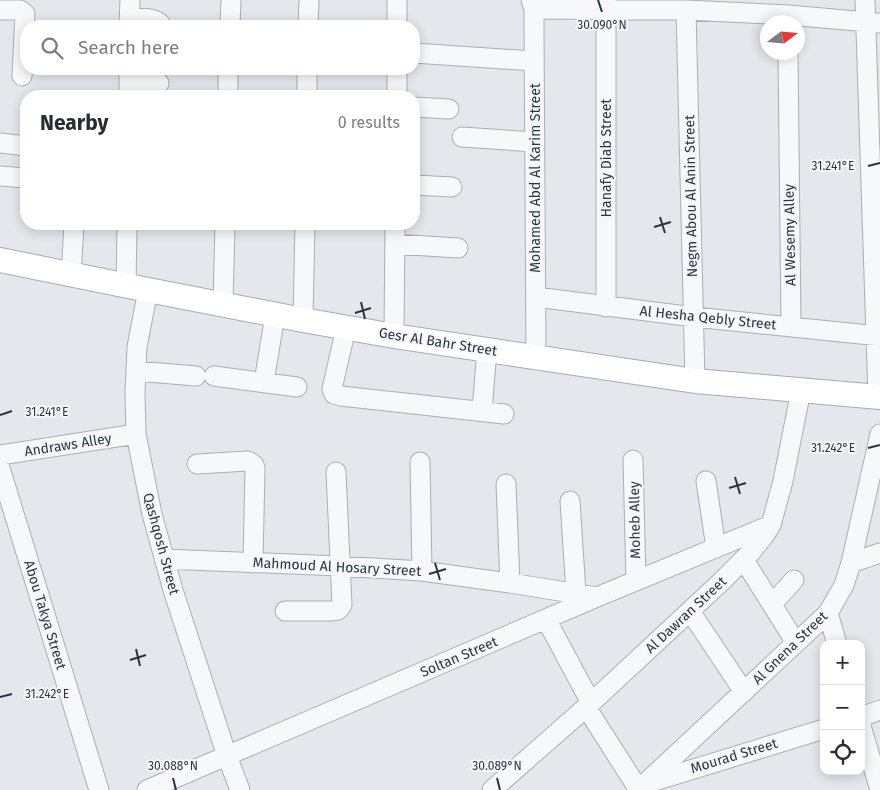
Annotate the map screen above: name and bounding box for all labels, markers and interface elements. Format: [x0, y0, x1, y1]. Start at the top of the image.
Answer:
north arrow [760, 15, 805, 60]
text: 30.090°N [577, 18, 627, 32]
search box [20, 20, 420, 75]
icon: search [38, 34, 66, 62]
text: Search here [78, 36, 179, 59]
street label: Mohamed Abd Al Karim Street [527, 82, 544, 273]
street label: Hanafy Diab Street [598, 98, 615, 217]
text: Nearby [40, 110, 108, 136]
text: 0 results [338, 113, 400, 132]
street label: Negm Abou Al Anin Street [681, 114, 701, 277]
text: 31.241°E [812, 159, 854, 173]
street label: Al Wesemy Alley [781, 184, 799, 286]
street label: Al Hesha Qebly Street [639, 302, 778, 334]
street label: Gesr Al Bahr Street [378, 324, 499, 360]
text: 31.241°E [26, 405, 68, 419]
street label: Andraws Alley [23, 430, 113, 460]
text: 31.242°E [811, 441, 855, 455]
street label: Moheb Alley [626, 481, 644, 559]
street label: Qashqosh Street [139, 491, 183, 598]
street label: Mahmoud Al Hosary Street [252, 554, 423, 580]
street label: Abou Takya Street [20, 558, 70, 673]
street label: Al Dawran Street [642, 572, 731, 657]
street label: Al Gnena Street [749, 607, 832, 688]
street label: Soltan Street [418, 633, 501, 681]
map controls [820, 640, 865, 775]
button: + [820, 640, 865, 685]
button: − [820, 685, 865, 730]
text: 31.242°E [25, 687, 69, 701]
button: locate [820, 730, 865, 775]
street label: Mourad Street [689, 734, 780, 777]
text: 30.088°N [148, 759, 198, 773]
text: 30.089°N [472, 759, 522, 773]

